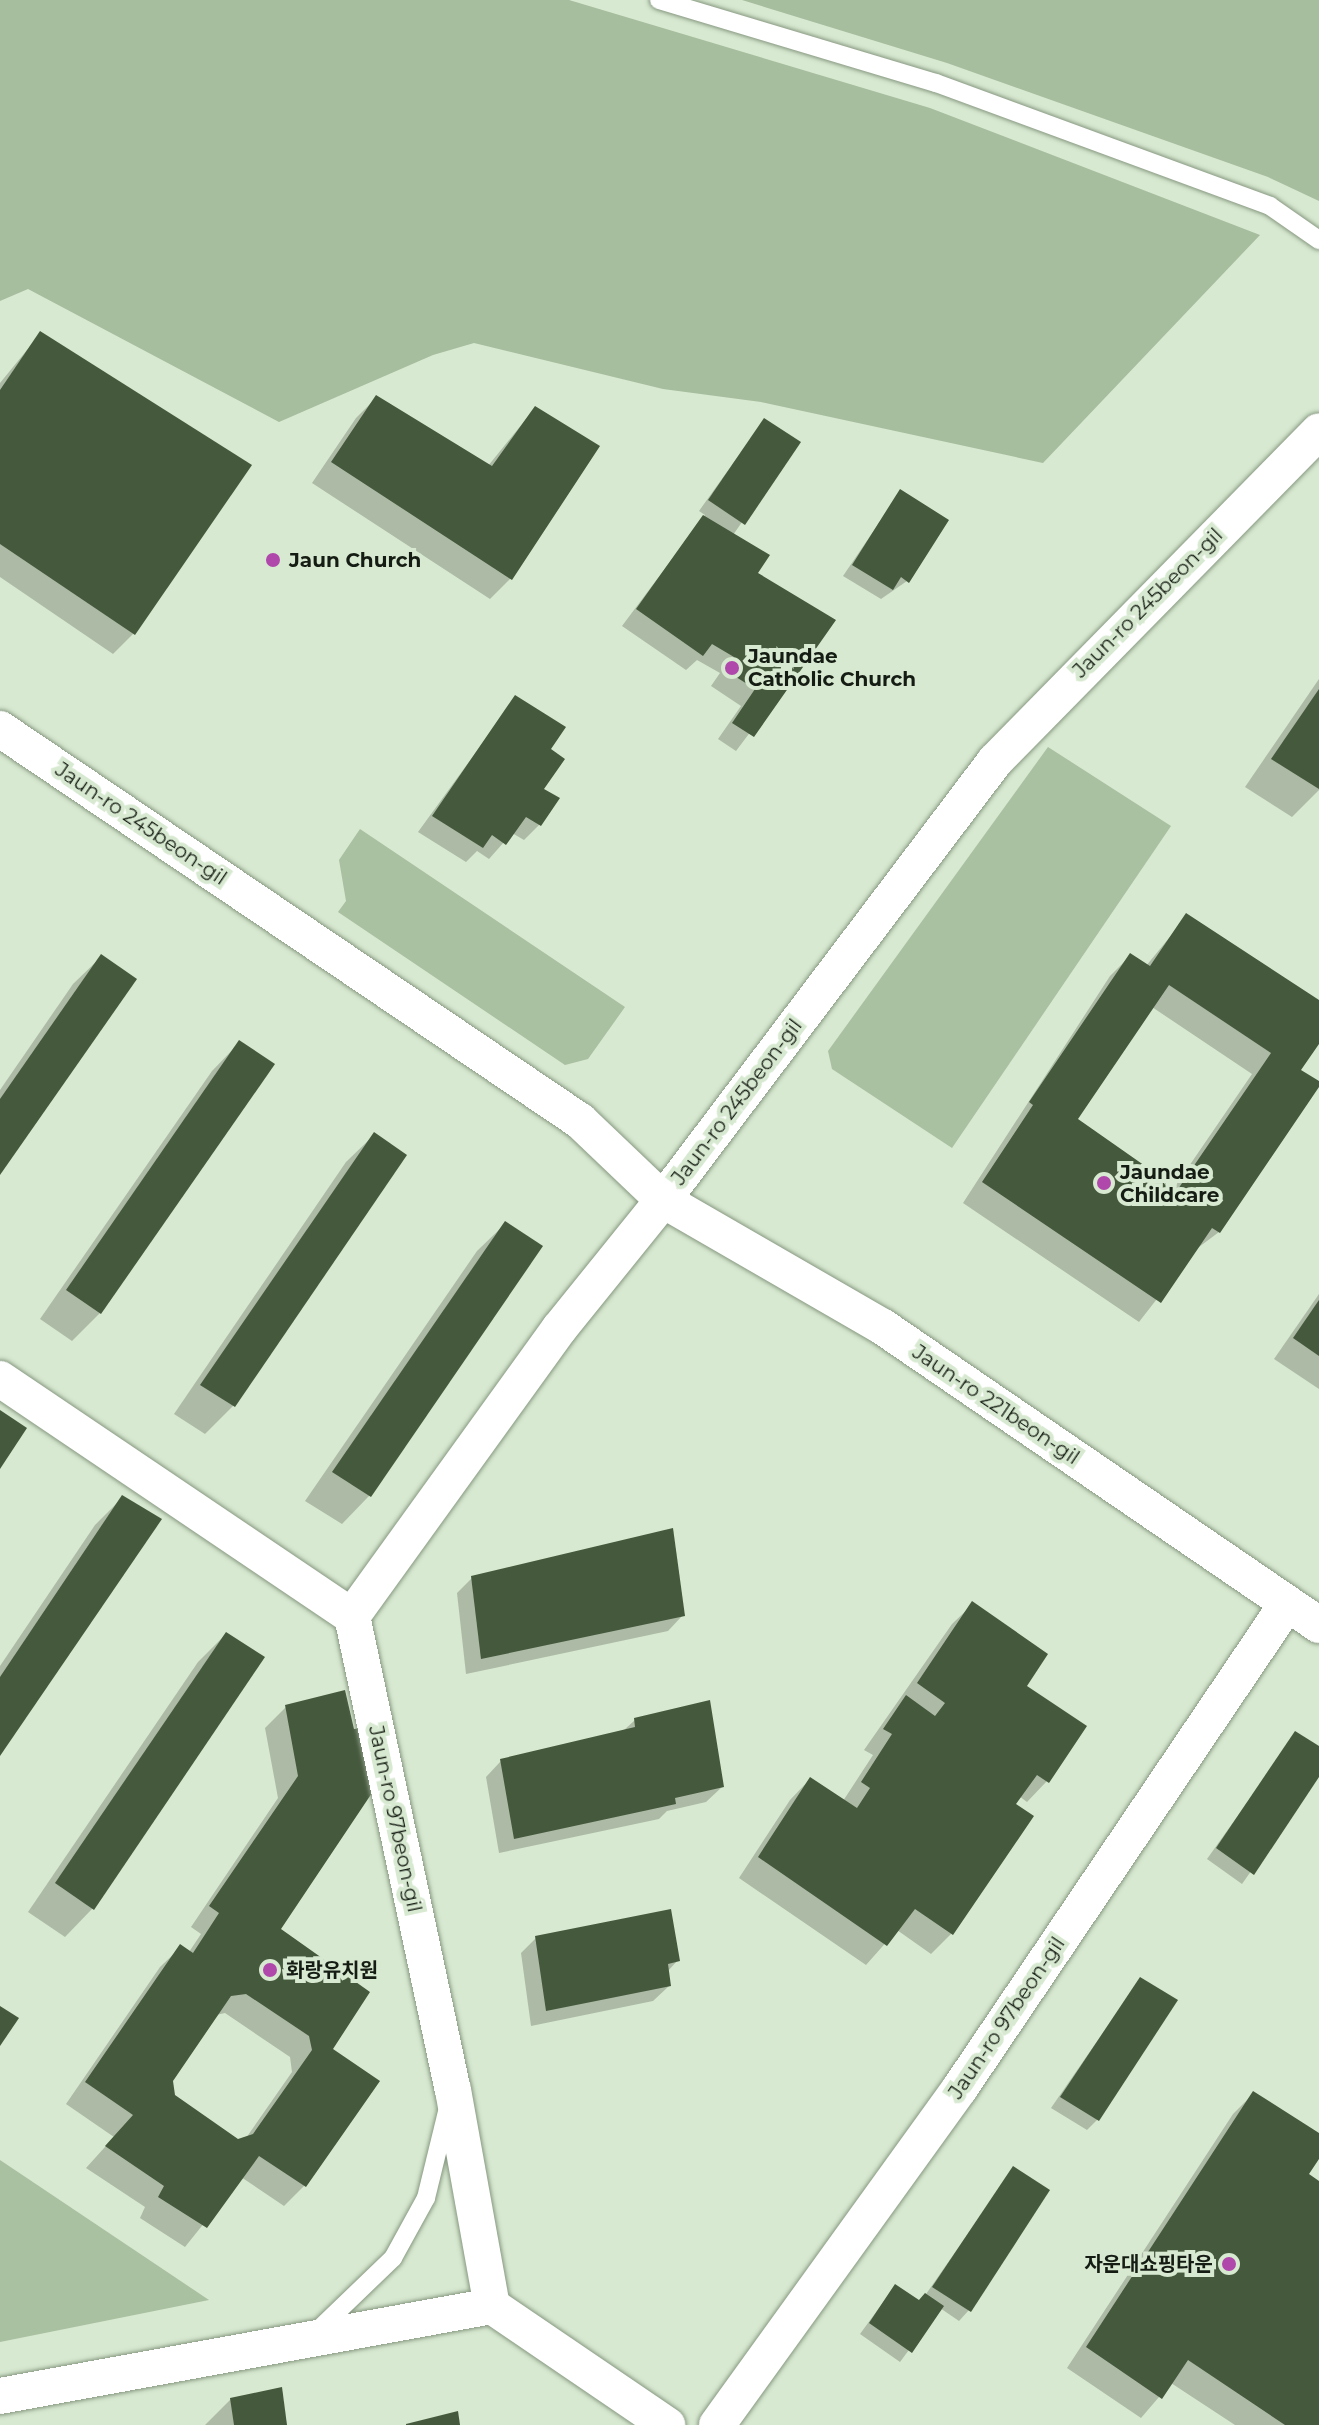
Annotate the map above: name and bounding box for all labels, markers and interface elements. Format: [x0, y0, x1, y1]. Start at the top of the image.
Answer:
street label: Jaun-ro 245beon-gil [1068, 523, 1228, 683]
place label: Jaun Church [289, 548, 421, 572]
marker: Jaun Church [264, 551, 282, 569]
place label: Jaundae Catholic Church [748, 644, 916, 691]
marker: Jaundae Catholic Church [723, 659, 741, 677]
street label: Jaun-ro 245beon-gil [51, 758, 231, 890]
street label: Jaun-ro 245beon-gil [667, 1014, 807, 1190]
place label: Jaundae Childcare [1120, 1160, 1219, 1207]
marker: Jaundae Childcare [1095, 1174, 1113, 1192]
street label: Jaun-ro 221beon-gil [908, 1340, 1084, 1470]
street label: Jaun-ro 97beon-gil [364, 1724, 426, 1914]
street label: Jaun-ro 97beon-gil [944, 1933, 1070, 2103]
place label: 화랑유치원 [286, 1958, 378, 1982]
marker: 화랑유치원 [261, 1961, 279, 1979]
place label: 자운대쇼핑타운 [1084, 2252, 1213, 2276]
marker: 자운대쇼핑타운 [1220, 2255, 1238, 2273]

